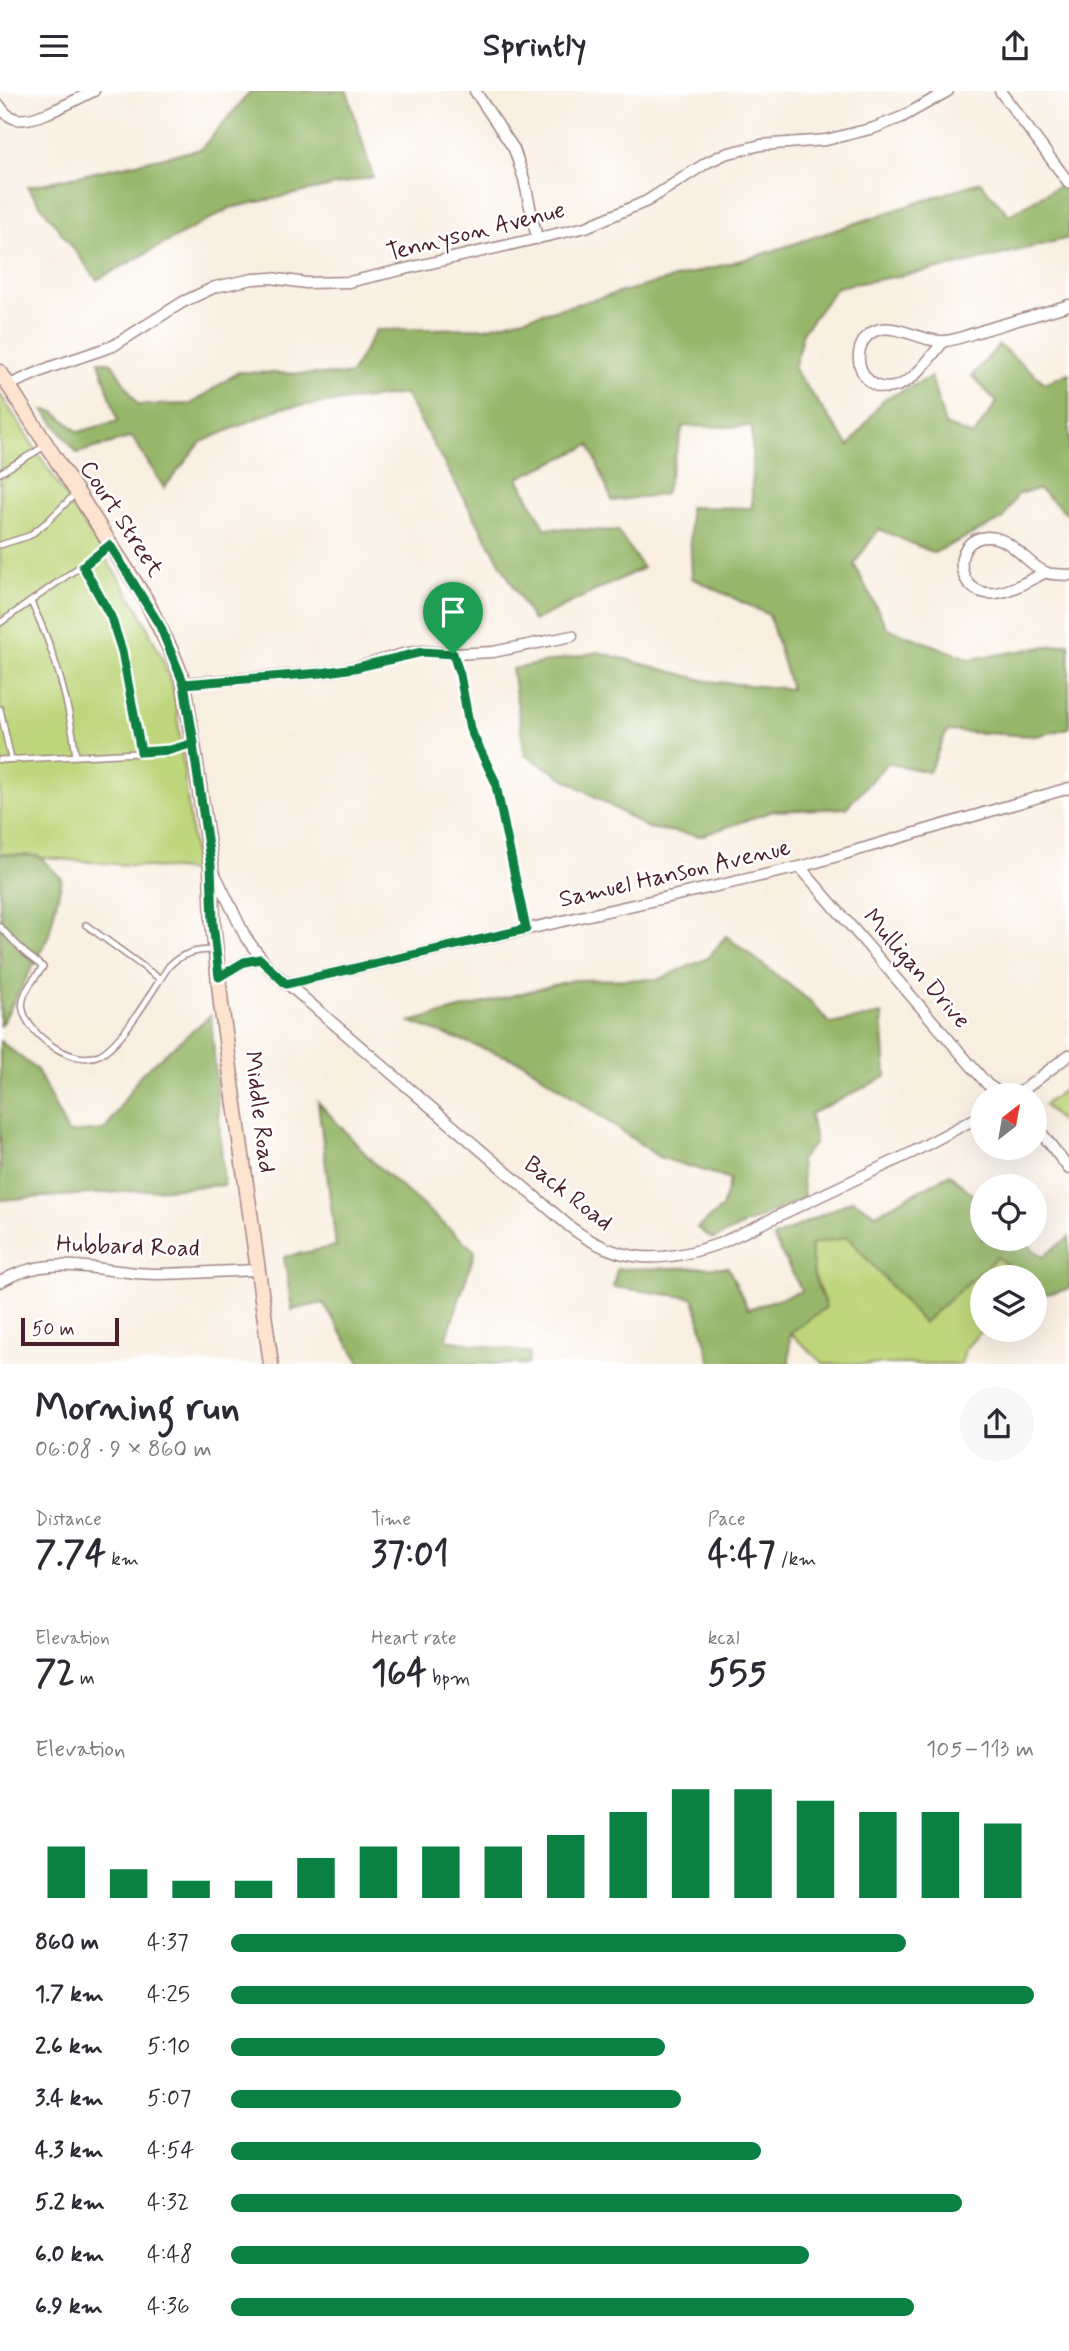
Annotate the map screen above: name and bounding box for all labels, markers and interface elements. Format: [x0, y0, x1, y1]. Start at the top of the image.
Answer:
text: Sprintly [483, 25, 586, 67]
icon: menu [35, 27, 73, 65]
icon: share [996, 27, 1034, 65]
street label: Tennyson Avenue [384, 195, 568, 269]
street label: Court Street [72, 455, 170, 583]
pin [423, 582, 483, 654]
icon: arrive [434, 593, 472, 631]
street label: Samuel Hanson Avenue [556, 832, 794, 916]
street label: Mulligan Drive [855, 902, 977, 1036]
street label: Middle Road [236, 1049, 282, 1175]
north arrow [970, 1083, 1046, 1160]
map controls [970, 1083, 1047, 1342]
street label: Back Road [517, 1149, 619, 1239]
button: locate [970, 1174, 1047, 1251]
street label: Hubbard Road [56, 1229, 200, 1265]
button: layers [970, 1265, 1047, 1342]
scale bar [21, 1315, 119, 1347]
text: 50 m [32, 1317, 75, 1342]
text: Morning run [35, 1384, 240, 1433]
button: share [960, 1387, 1034, 1461]
text: 06:08 · 9 × 860 m [35, 1435, 212, 1465]
text: Distance [35, 1507, 102, 1532]
text: Time [371, 1507, 411, 1532]
text: Pace [708, 1507, 745, 1532]
text: 7.74 [35, 1532, 106, 1578]
text: 37:01 [371, 1532, 449, 1578]
text: 4:47 [708, 1532, 775, 1578]
text: km [106, 1547, 139, 1572]
text: /km [775, 1547, 817, 1572]
text: Elevation [35, 1626, 110, 1651]
text: Heart rate [371, 1626, 457, 1651]
text: kcal [708, 1626, 740, 1651]
text: 72 [35, 1651, 75, 1697]
text: 164 [371, 1651, 427, 1697]
text: 555 [708, 1651, 767, 1697]
text: m [75, 1666, 95, 1691]
text: bpm [427, 1666, 470, 1691]
text: Elevation [35, 1735, 126, 1765]
text: 105–113 m [926, 1735, 1034, 1765]
text: 860 m [35, 1928, 99, 1958]
text: 4:37 [147, 1928, 189, 1958]
text: 1.7 km [35, 1980, 104, 2010]
text: 4:25 [147, 1980, 190, 2010]
text: 2.6 km [35, 2032, 103, 2062]
text: 5:10 [147, 2032, 190, 2062]
text: 3.4 km [35, 2084, 103, 2114]
text: 5:07 [147, 2084, 191, 2114]
text: 4.3 km [35, 2136, 103, 2166]
text: 4:54 [147, 2136, 194, 2166]
text: 5.2 km [35, 2188, 105, 2218]
text: 4:32 [147, 2188, 189, 2218]
text: 6.0 km [35, 2240, 104, 2270]
text: 4:48 [147, 2240, 193, 2270]
text: 6.9 km [35, 2292, 103, 2322]
text: 4:36 [147, 2292, 190, 2322]

